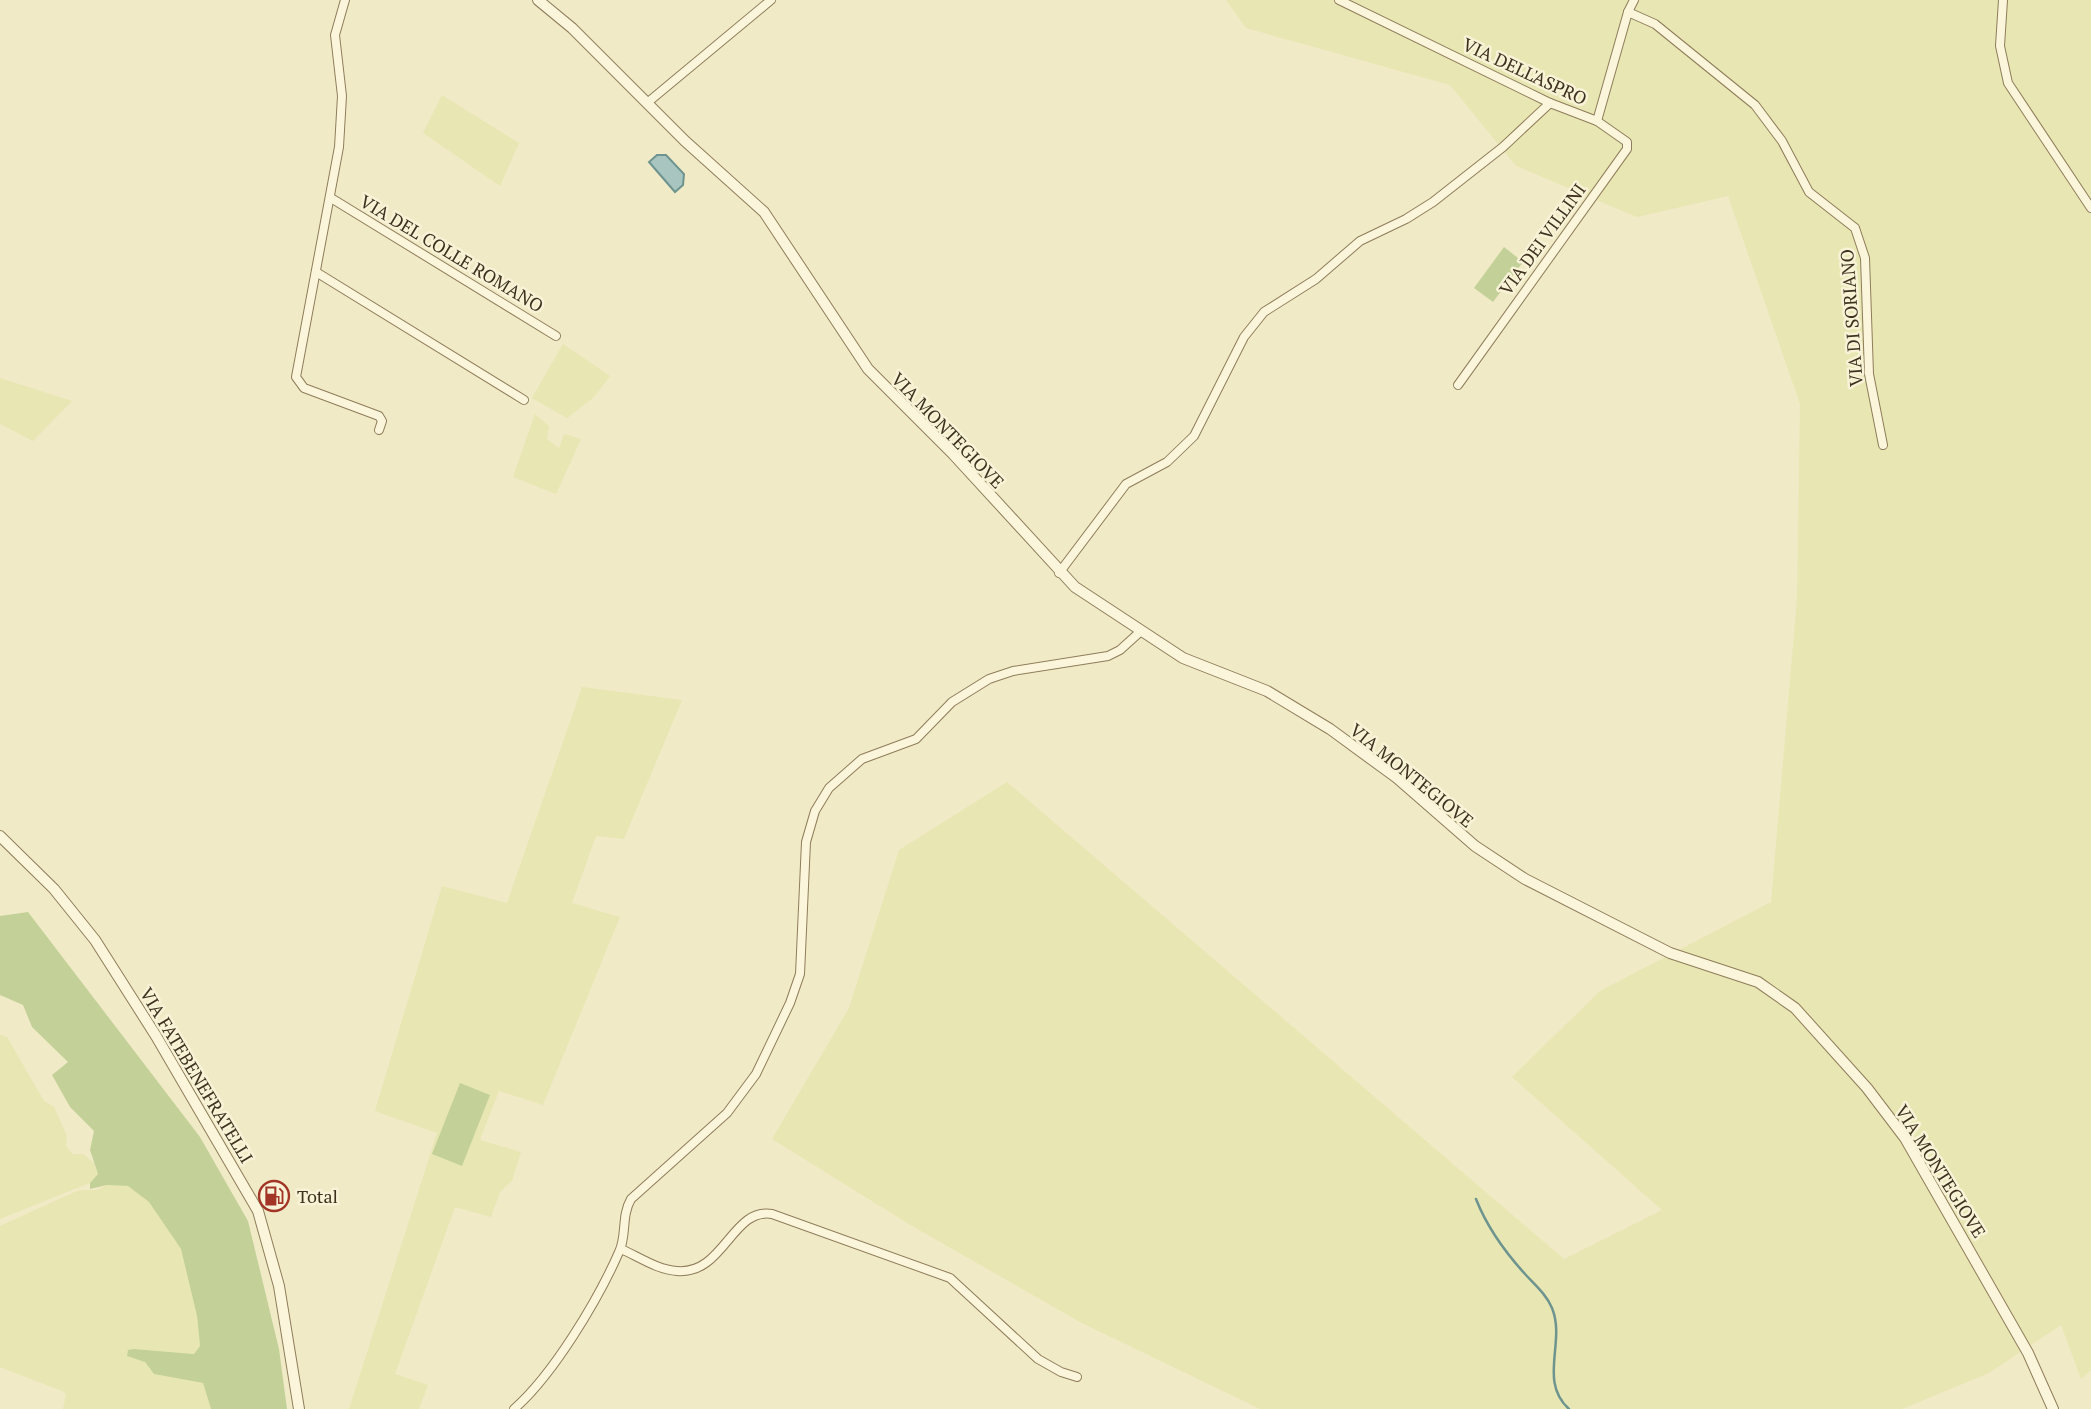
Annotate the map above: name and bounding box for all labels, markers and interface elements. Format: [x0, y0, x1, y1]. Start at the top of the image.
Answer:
street label: VIA DELL'ASPRO [1459, 32, 1591, 110]
street label: VIA DEI VILLINI [1493, 178, 1591, 300]
street label: VIA DEL COLLE ROMANO [356, 189, 548, 317]
street label: VIA DI SORIANO [1834, 248, 1868, 388]
street label: VIA MONTEGIOVE [886, 367, 1010, 493]
street label: VIA MONTEGIOVE [1345, 718, 1479, 832]
street label: VIA FATEBENEFRATELLI [135, 983, 259, 1167]
street label: VIA MONTEGIOVE [1890, 1100, 1992, 1242]
fuel station icon: Total [257, 1179, 291, 1213]
place label: Total [297, 1184, 338, 1208]

